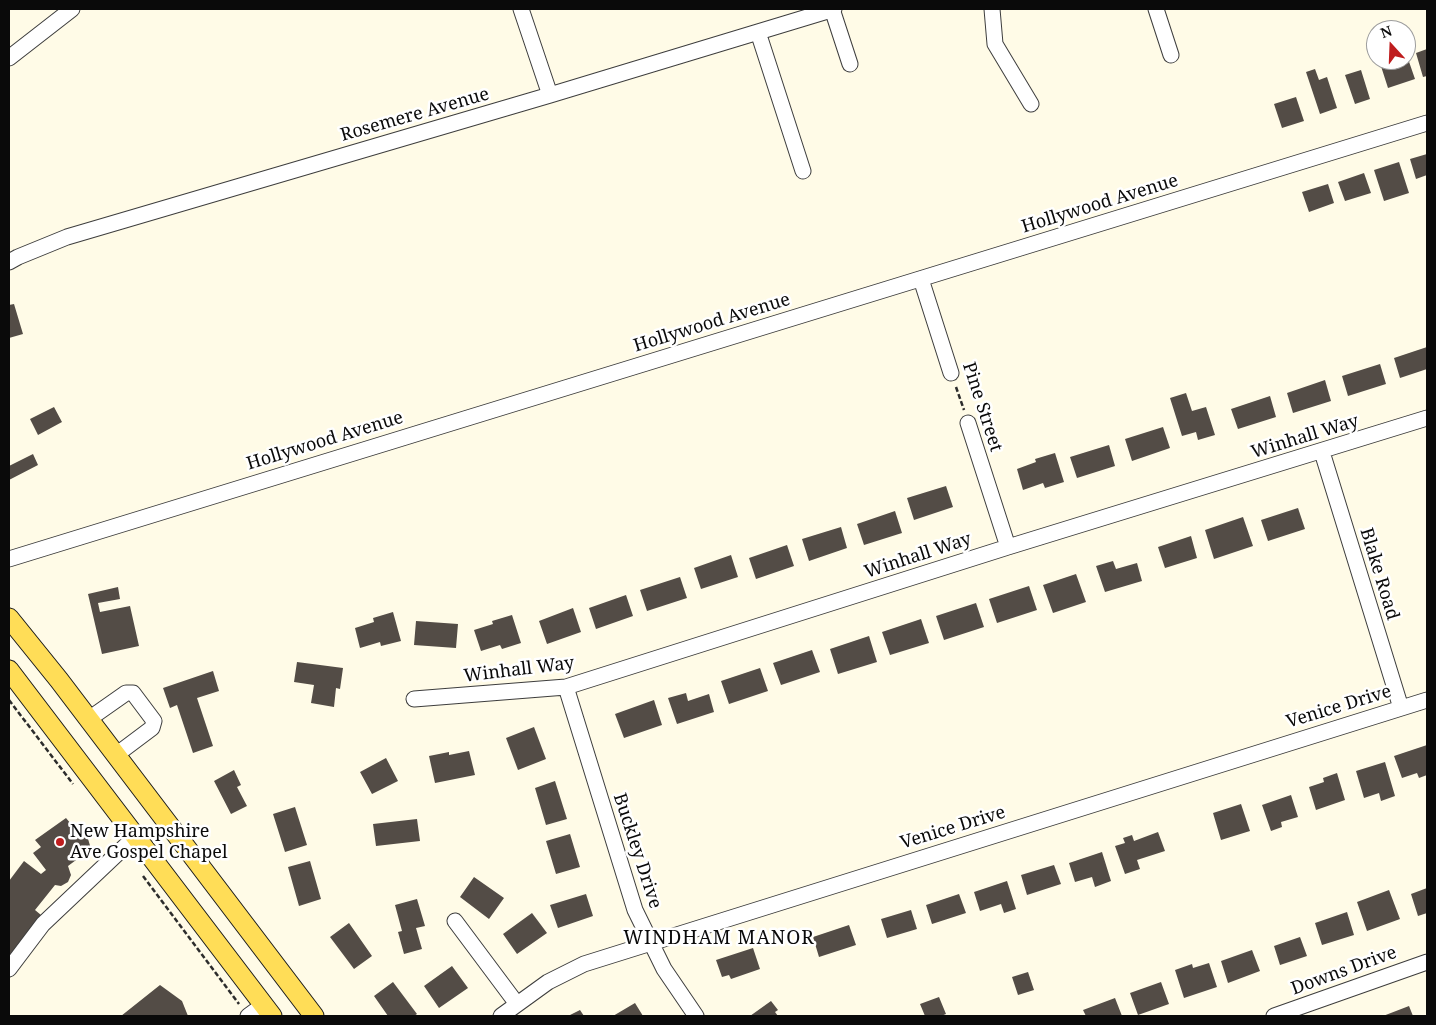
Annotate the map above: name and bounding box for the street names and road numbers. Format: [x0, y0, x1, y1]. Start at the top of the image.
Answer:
street label: Rosemere Avenue [338, 83, 492, 147]
street label: Hollywood Avenue [1019, 170, 1181, 238]
street label: Hollywood Avenue [631, 289, 793, 357]
street label: Pine Street [957, 360, 1007, 454]
street label: Hollywood Avenue [244, 407, 406, 475]
street label: Winhall Way [1249, 410, 1361, 464]
street label: Blake Road [1355, 525, 1403, 623]
street label: Winhall Way [862, 529, 974, 583]
street label: Winhall Way [463, 653, 575, 687]
street label: Venice Drive [1284, 681, 1394, 733]
street label: Buckley Drive [608, 791, 666, 911]
street label: Venice Drive [898, 802, 1008, 854]
street label: Downs Drive [1288, 942, 1400, 1000]

